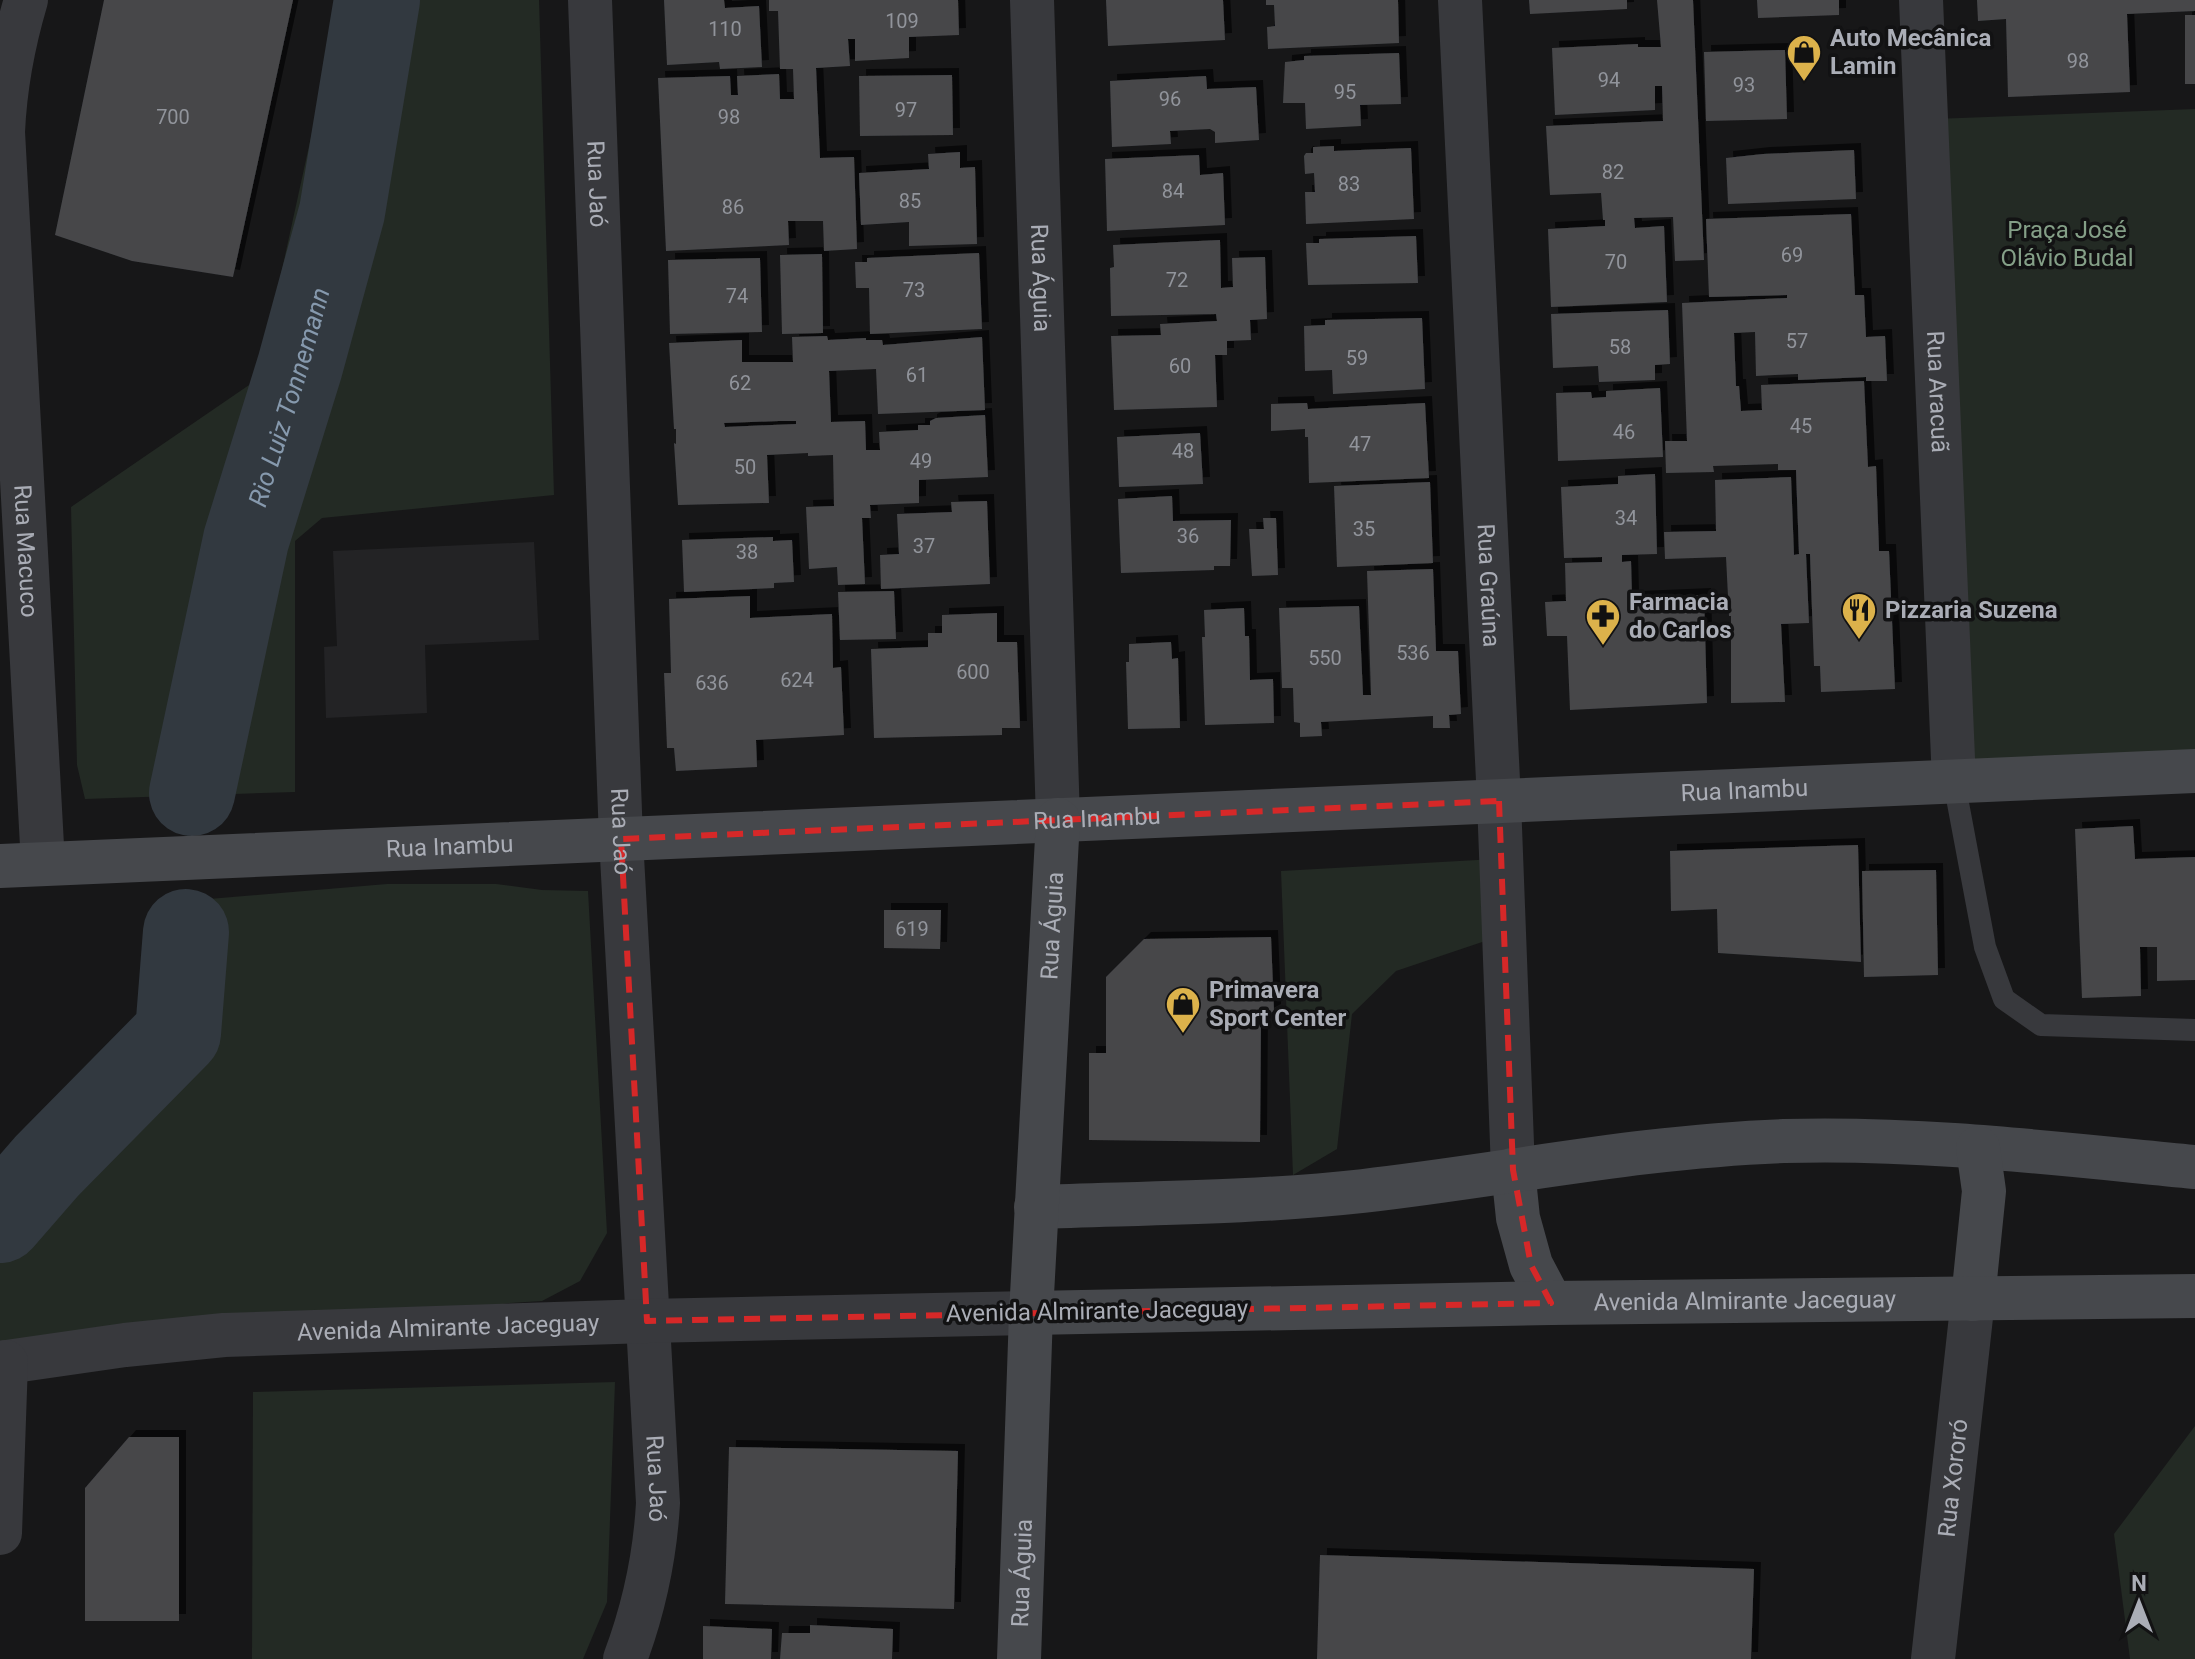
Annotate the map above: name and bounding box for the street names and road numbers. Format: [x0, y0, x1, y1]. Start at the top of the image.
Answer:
street label: Rua Jaó [581, 140, 612, 228]
street label: Rua Águia [1025, 223, 1057, 332]
street label: Rua Aracuã [1921, 330, 1954, 453]
street label: Rua Macuco [8, 484, 44, 618]
street label: Rua Graúna [1472, 523, 1505, 648]
street label: Rua Inambu [1680, 774, 1809, 807]
street label: Rua Jaó [605, 787, 637, 876]
street label: Rua Inambu [1033, 802, 1161, 835]
street label: Rua Inambu [385, 830, 514, 863]
street label: Rua Águia [1035, 871, 1069, 981]
street label: Avenida Almirante Jaceguay [1594, 1285, 1897, 1317]
street label: Avenida Almirante Jaceguay [946, 1294, 1249, 1328]
street label: Avenida Almirante Jaceguay [296, 1309, 600, 1347]
street label: Rua Xororó [1933, 1418, 1974, 1539]
street label: Rua Jaó [640, 1434, 672, 1523]
street label: Rua Águia [1006, 1518, 1038, 1628]

